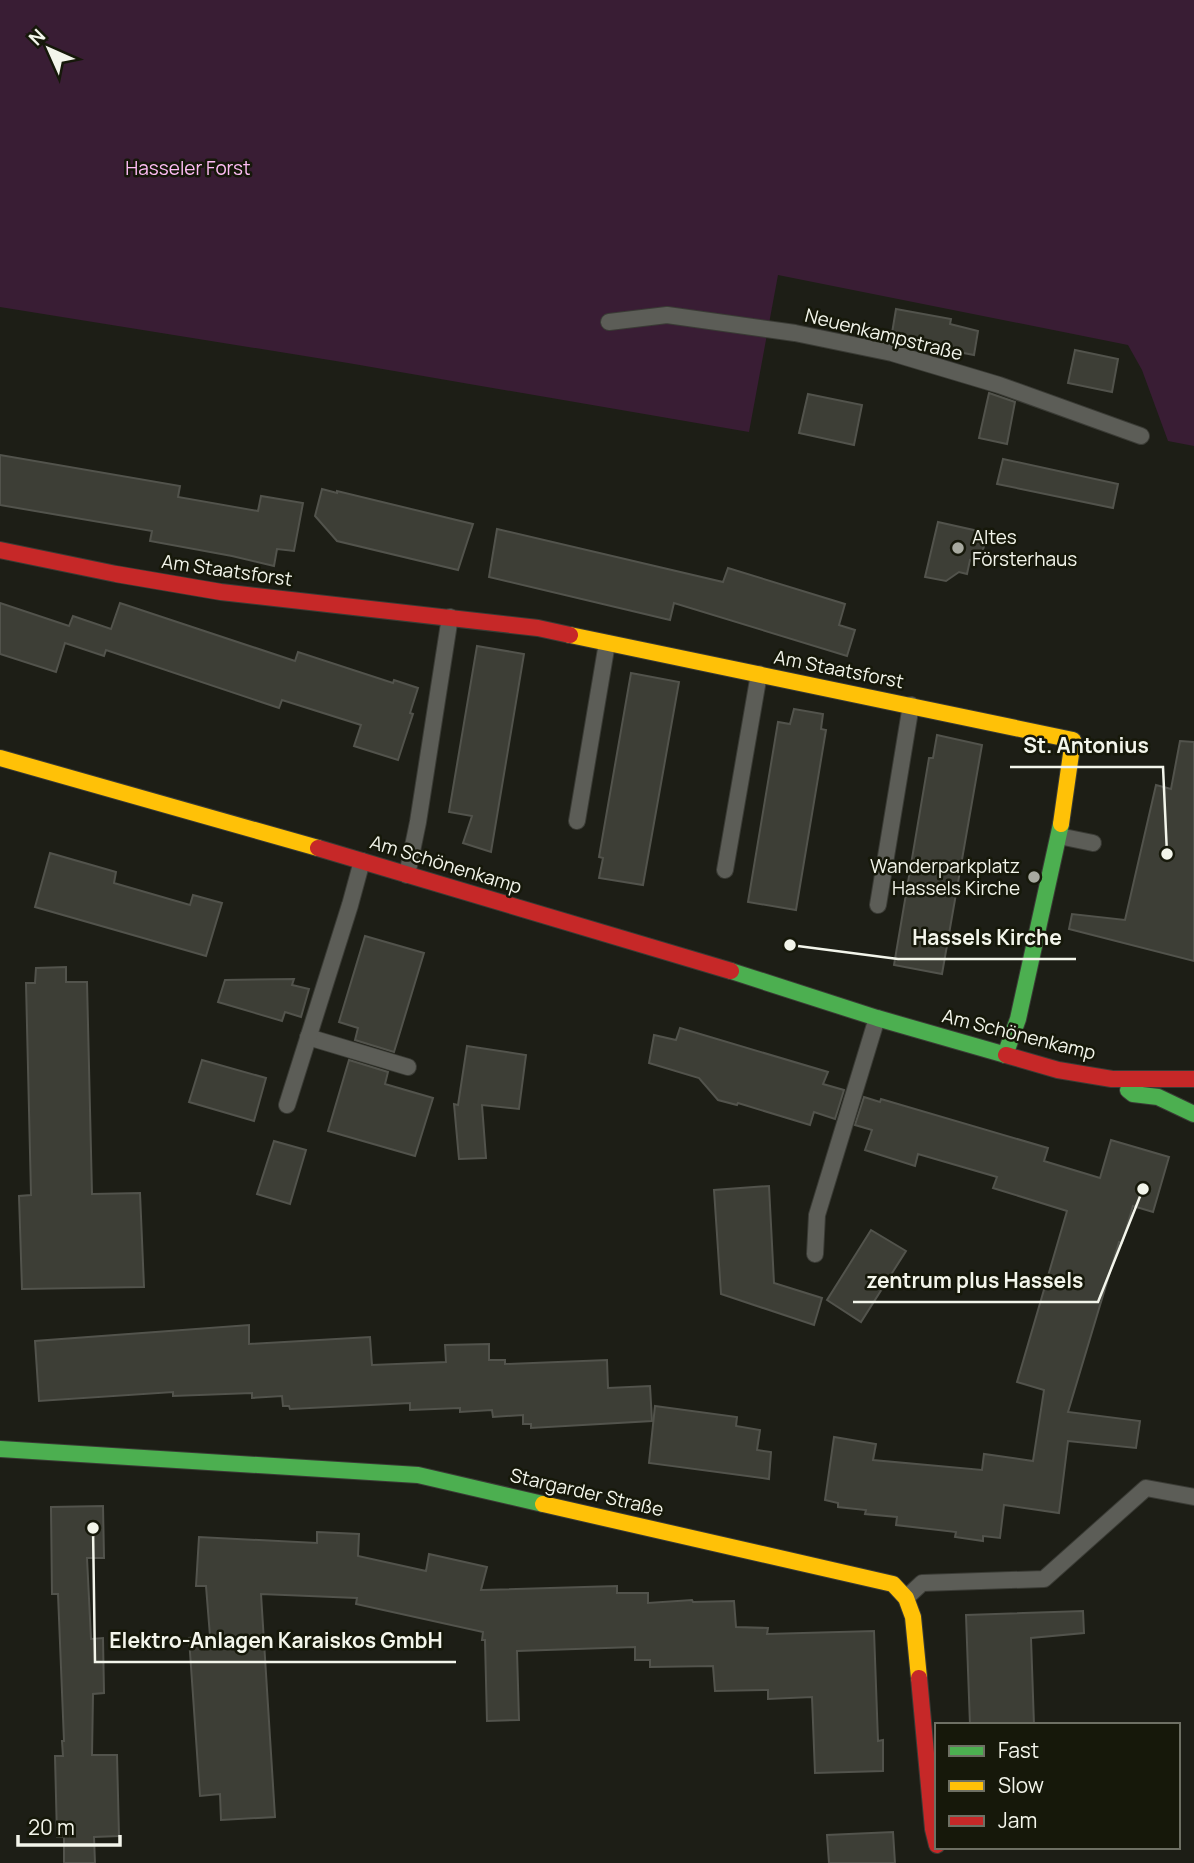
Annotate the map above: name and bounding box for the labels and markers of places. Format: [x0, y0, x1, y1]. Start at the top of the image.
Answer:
place label: Altes Försterhaus [972, 524, 1077, 572]
marker: Altes Försterhaus [950, 540, 966, 556]
callout: St. Antonius [1010, 725, 1163, 767]
place label: Wanderparkplatz Hassels Kirche [870, 853, 1020, 901]
marker: Wanderparkplatz Hassels Kirche [1026, 869, 1042, 885]
callout: Hassels Kirche [898, 917, 1076, 959]
callout: zentrum plus Hassels [853, 1260, 1098, 1302]
callout: Elektro-Anlagen Karaiskos GmbH [95, 1620, 456, 1662]

